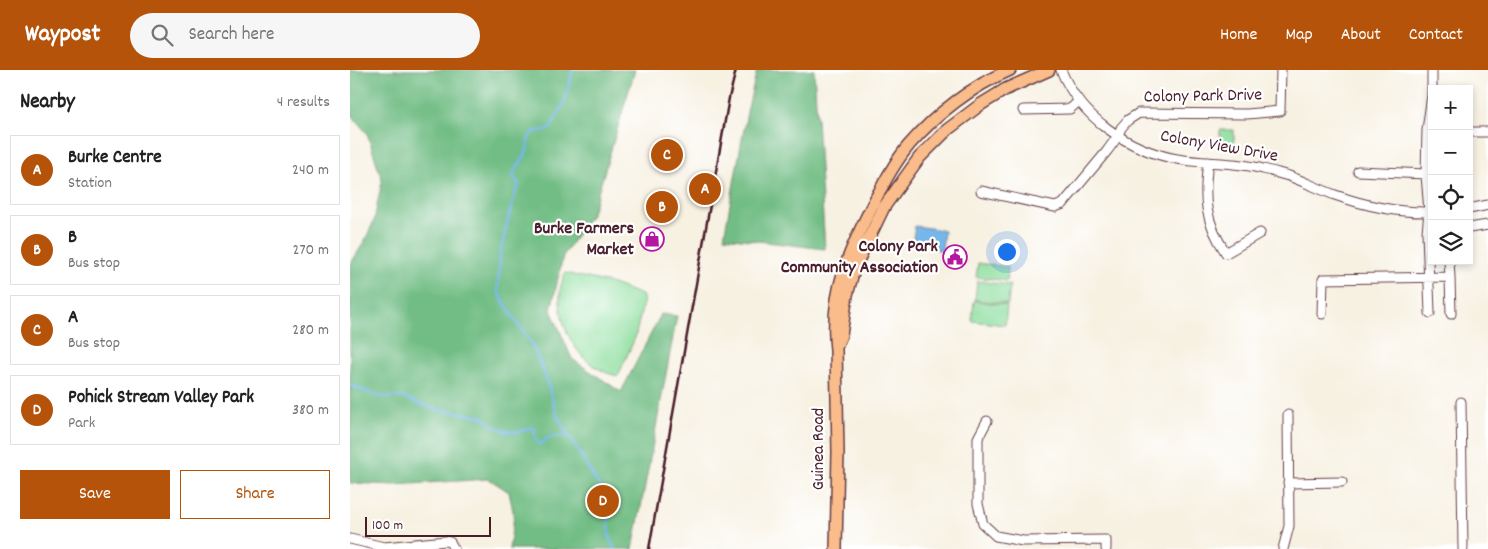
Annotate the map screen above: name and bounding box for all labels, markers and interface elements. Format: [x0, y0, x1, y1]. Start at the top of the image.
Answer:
search box [130, 13, 480, 58]
text: Waypost [25, 18, 100, 52]
icon: search [148, 21, 176, 49]
text: Search here [188, 22, 274, 49]
text: Home [1220, 23, 1257, 48]
text: Map [1285, 23, 1313, 48]
text: About [1341, 23, 1381, 48]
text: Contact [1409, 23, 1463, 48]
street label: Colony Park Drive [1144, 83, 1262, 111]
map controls [1428, 85, 1473, 265]
button: + [1428, 85, 1473, 130]
text: Nearby [20, 88, 75, 118]
text: 4 results [277, 91, 330, 114]
street label: Colony View Drive [1158, 124, 1280, 170]
button: − [1428, 130, 1473, 175]
pin: C [651, 136, 683, 174]
text: Burke Centre [68, 145, 162, 172]
text: A [33, 159, 41, 182]
text: 240 m [292, 159, 329, 182]
pin: A [689, 170, 721, 208]
text: Station [68, 172, 112, 195]
button: locate [1428, 175, 1473, 220]
pin: B [646, 188, 678, 226]
place label: Burke Farmers Market [534, 217, 634, 263]
button: layers [1428, 220, 1473, 265]
text: B [68, 225, 77, 252]
shop icon: Burke Farmers Market [639, 226, 665, 252]
place label: Colony Park Community Association [781, 235, 939, 281]
text: B [33, 239, 41, 262]
text: 270 m [293, 239, 329, 262]
your location [994, 239, 1020, 265]
public building icon: Colony Park Community Association [942, 244, 968, 270]
text: Bus stop [68, 252, 120, 275]
text: A [68, 305, 78, 332]
text: C [33, 319, 41, 342]
text: 280 m [292, 319, 329, 342]
text: Bus stop [68, 332, 120, 355]
text: Pohick Stream Valley Park [68, 385, 254, 412]
text: D [33, 399, 41, 422]
text: 380 m [292, 399, 329, 422]
street label: Guinea Road [807, 408, 832, 490]
text: Park [68, 412, 95, 435]
button: Save [20, 470, 170, 519]
button: Share [180, 470, 330, 519]
pin: D [587, 482, 619, 520]
scale bar [365, 514, 491, 537]
text: 100 m [372, 516, 403, 536]

